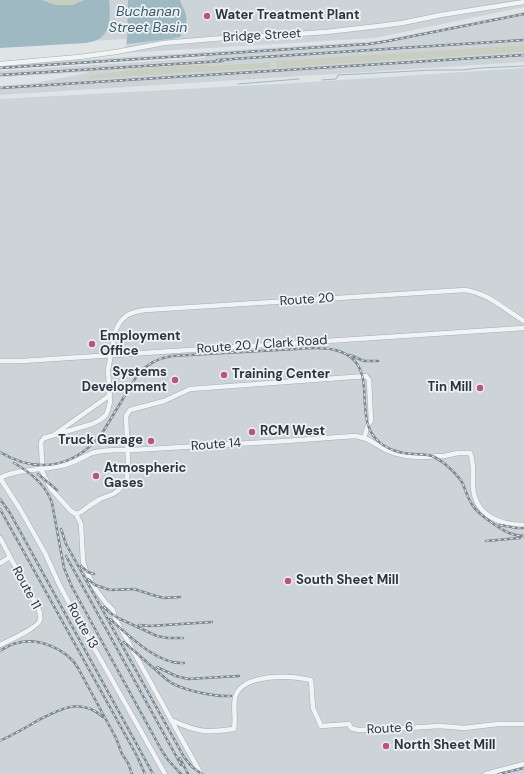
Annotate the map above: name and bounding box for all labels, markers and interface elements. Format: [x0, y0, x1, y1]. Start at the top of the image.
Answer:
water label: Buchanan Street Basin [109, 4, 187, 36]
place label: Water Treatment Plant [215, 8, 360, 24]
marker: Water Treatment Plant [202, 11, 212, 21]
street label: Bridge Street [222, 26, 302, 46]
street label: Route 20 [279, 290, 335, 310]
place label: Employment Office [100, 329, 181, 360]
street label: Route 20 / Clark Road [196, 333, 328, 357]
marker: Employment Office [87, 339, 97, 349]
place label: Systems Development [82, 365, 167, 396]
place label: Training Center [232, 367, 330, 383]
marker: Training Center [219, 370, 229, 380]
marker: Systems Development [170, 375, 180, 385]
place label: Tin Mill [428, 380, 472, 396]
marker: Tin Mill [475, 383, 485, 393]
place label: RCM West [260, 424, 325, 440]
marker: RCM West [247, 427, 257, 437]
place label: Truck Garage [58, 433, 143, 449]
street label: Route 14 [190, 435, 242, 455]
marker: Truck Garage [146, 436, 156, 446]
place label: Atmospheric Gases [104, 461, 186, 492]
marker: Atmospheric Gases [91, 471, 101, 481]
street label: Route 11 [8, 564, 44, 612]
place label: South Sheet Mill [296, 573, 399, 589]
marker: South Sheet Mill [283, 576, 293, 586]
street label: Route 13 [63, 600, 101, 652]
street label: Route 6 [366, 720, 414, 738]
place label: North Sheet Mill [394, 738, 496, 754]
marker: North Sheet Mill [381, 741, 391, 751]

